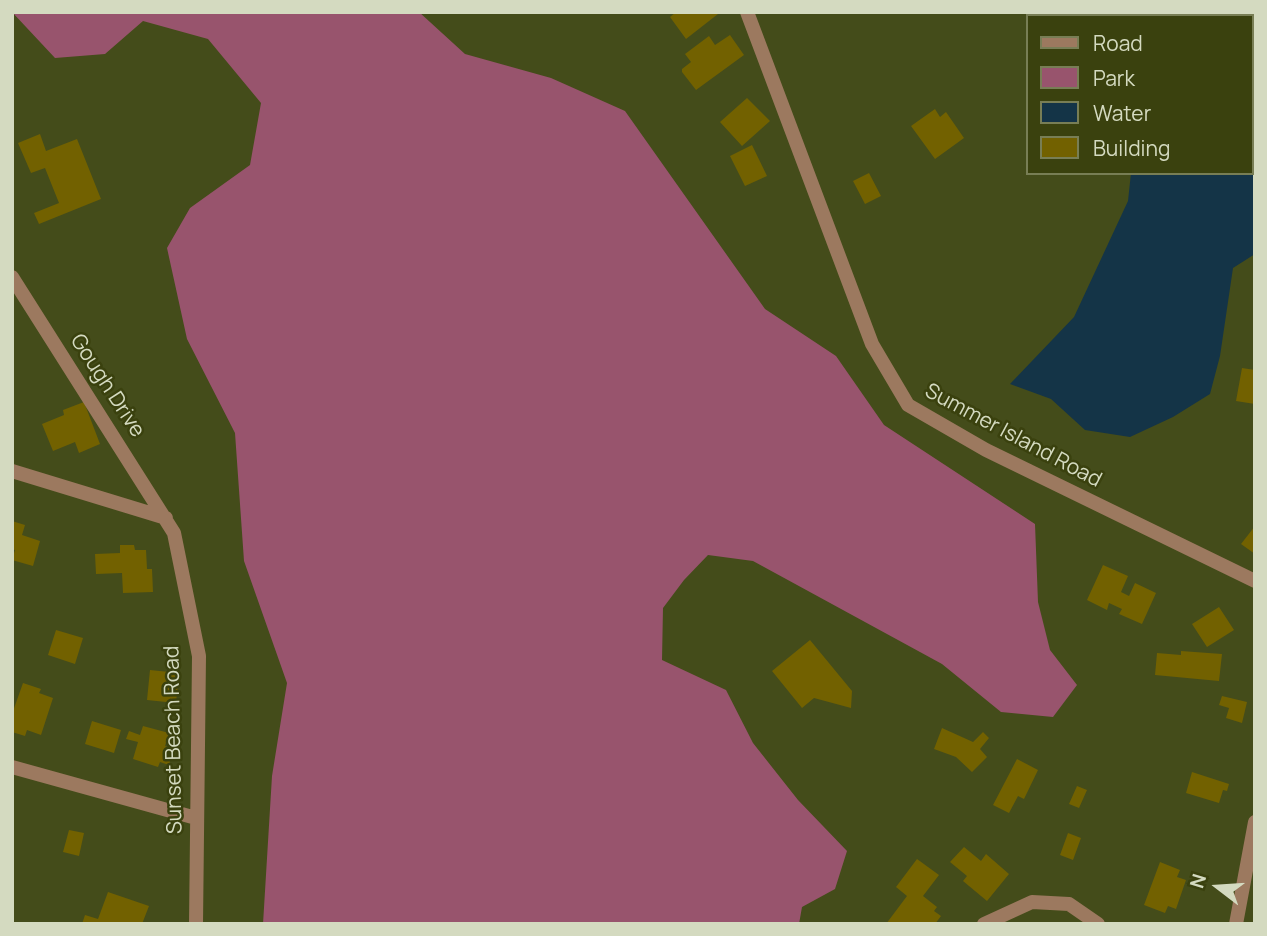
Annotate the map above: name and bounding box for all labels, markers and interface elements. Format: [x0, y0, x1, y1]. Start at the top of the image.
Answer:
legend [1026, 14, 1253, 175]
text: Road [1093, 29, 1143, 57]
text: Park [1093, 64, 1135, 92]
text: Water [1093, 99, 1151, 127]
text: Building [1093, 134, 1170, 162]
street label: Gough Drive [64, 330, 150, 442]
street label: Summer Island Road [920, 379, 1106, 493]
street label: Sunset Beach Road [160, 646, 188, 834]
north arrow [1183, 852, 1253, 922]
text: N [1183, 871, 1212, 891]

